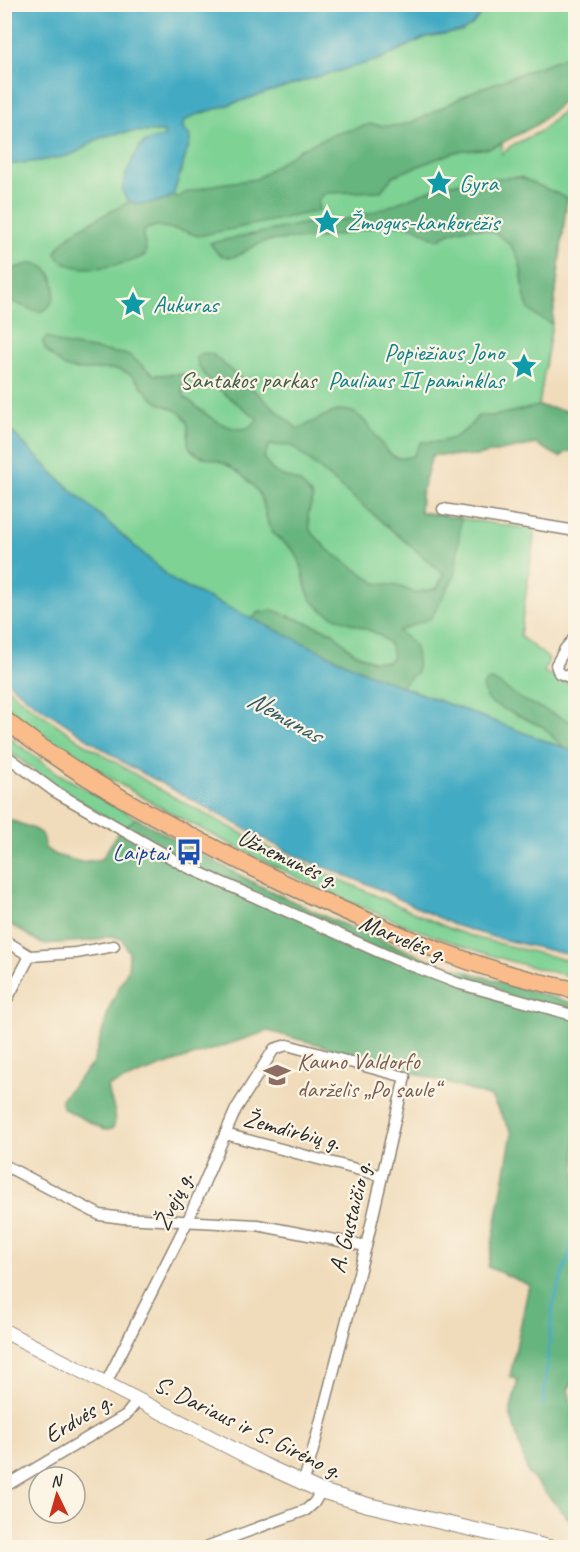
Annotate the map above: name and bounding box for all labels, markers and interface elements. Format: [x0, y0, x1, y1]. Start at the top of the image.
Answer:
place icon: Gyra [424, 168, 454, 198]
place label: Gyra [459, 168, 500, 198]
place icon: Žmogus-kankorėžis [312, 207, 342, 237]
place label: Žmogus-kankorėžis [347, 207, 502, 237]
place icon: Aukuras [118, 289, 148, 319]
place label: Aukuras [153, 289, 220, 319]
place label: Popiežiaus Jono Pauliaus II paminklas [328, 337, 507, 395]
place icon: Popiežiaus Jono Pauliaus II paminklas [509, 351, 539, 381]
park label: Santakos parkas [180, 365, 318, 395]
water label: Nemunas [242, 683, 331, 752]
street label: Užnemunės g. [233, 822, 343, 894]
place label: Laiptai [112, 837, 172, 867]
bus stop icon: Laiptai [174, 837, 204, 867]
street label: Marvelės g. [355, 907, 451, 969]
place label: Kauno Valdorfo darželis „Po saule“ [297, 1046, 445, 1104]
school or university icon: Kauno Valdorfo darželis „Po saule“ [262, 1060, 292, 1090]
street label: Žemdirbių g. [240, 1103, 344, 1157]
street label: A. Gustaičio g. [322, 1158, 378, 1276]
street label: Žvejų g. [146, 1167, 200, 1235]
street label: S. Dariaus ir S. Girėno g. [149, 1369, 347, 1485]
street label: Erdvės g. [39, 1386, 118, 1450]
north arrow [27, 1465, 87, 1525]
text: N [50, 1470, 65, 1491]

